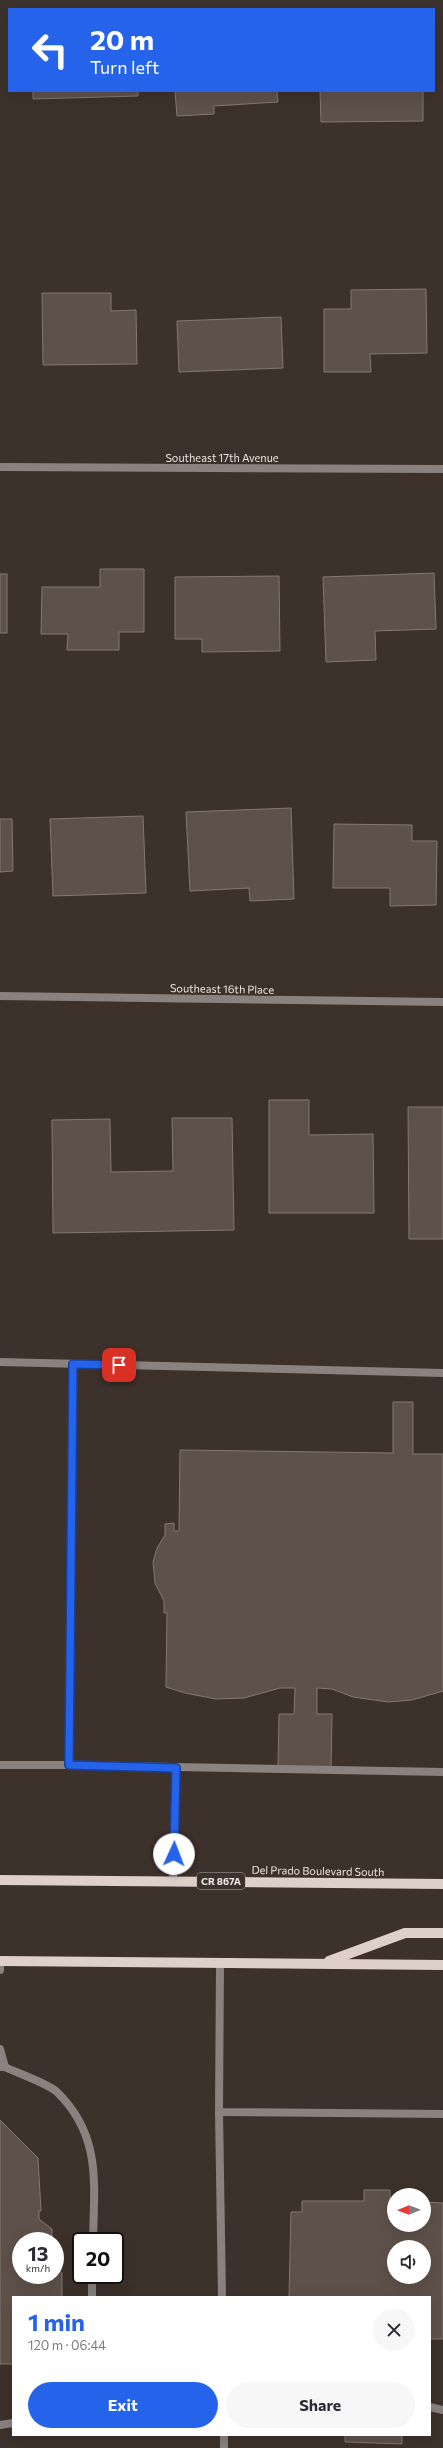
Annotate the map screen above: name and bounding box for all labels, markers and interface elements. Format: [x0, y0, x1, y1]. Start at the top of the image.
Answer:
text: 20 m [90, 22, 154, 56]
icon: left [24, 24, 76, 76]
text: Turn left [90, 56, 159, 78]
street label: Southeast 17th Avenue [165, 451, 279, 464]
street label: Southeast 16th Place [170, 981, 274, 996]
pin [102, 1348, 136, 1382]
icon: arrive [108, 1354, 130, 1376]
position arrow [153, 1833, 195, 1875]
street label: Del Prado Boulevard South [251, 1863, 385, 1878]
road number: CR 867A [197, 1873, 245, 1889]
north arrow [387, 2188, 431, 2232]
map controls [387, 2188, 431, 2284]
speed limit sign: 20 [72, 2232, 124, 2284]
button: sound [387, 2240, 431, 2284]
text: 13 [28, 2241, 48, 2265]
text: km/h [26, 2262, 50, 2274]
text: 1 min [28, 2307, 85, 2336]
button: close [373, 2309, 415, 2351]
text: 120 m · 06:44 [28, 2337, 106, 2353]
button: Exit [28, 2382, 218, 2428]
button: Share [226, 2382, 415, 2428]

